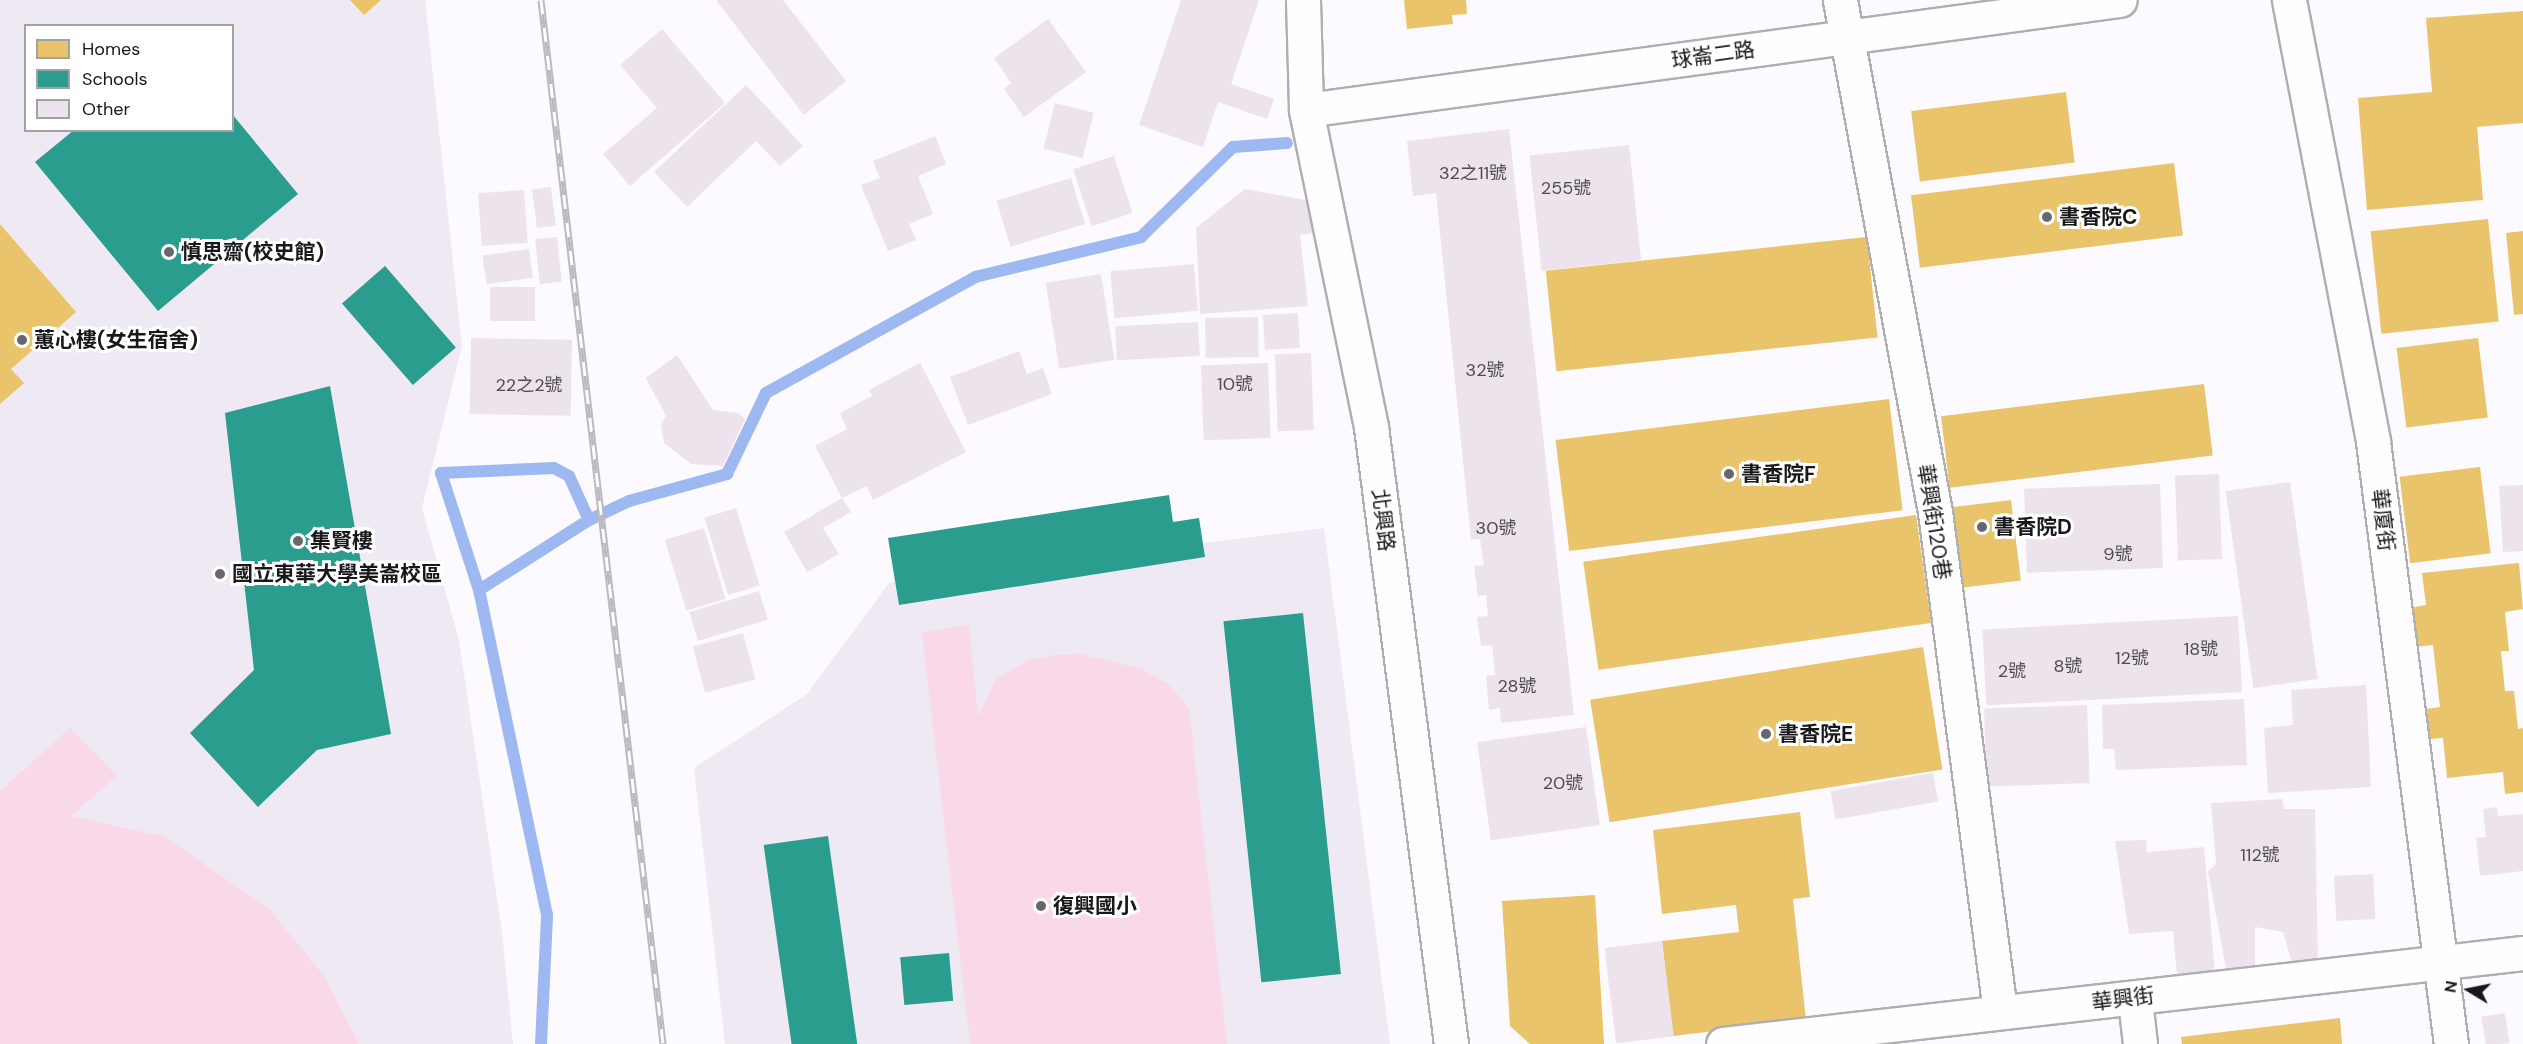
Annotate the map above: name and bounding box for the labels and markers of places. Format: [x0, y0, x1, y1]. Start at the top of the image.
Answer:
place label: 書香院C [2059, 204, 2137, 230]
marker: 書香院C [2040, 210, 2054, 224]
place label: 慎思齋(校史館) [181, 239, 324, 265]
marker: 慎思齋(校史館) [162, 245, 176, 259]
place label: 蕙心樓(女生宿舍) [34, 327, 198, 353]
marker: 蕙心樓(女生宿舍) [15, 333, 29, 347]
place label: 書香院F [1741, 461, 1816, 487]
marker: 書香院F [1722, 467, 1736, 481]
place label: 書香院D [1994, 514, 2072, 540]
marker: 書香院D [1975, 520, 1989, 534]
place label: 集賢樓 [310, 528, 373, 554]
marker: 集賢樓 [291, 534, 305, 548]
place label: 國立東華大學美崙校區 [232, 561, 442, 587]
marker: 國立東華大學美崙校區 [213, 567, 227, 581]
place label: 書香院E [1778, 721, 1853, 747]
marker: 書香院E [1759, 727, 1773, 741]
place label: 復興國小 [1053, 893, 1137, 919]
marker: 復興國小 [1034, 899, 1048, 913]

